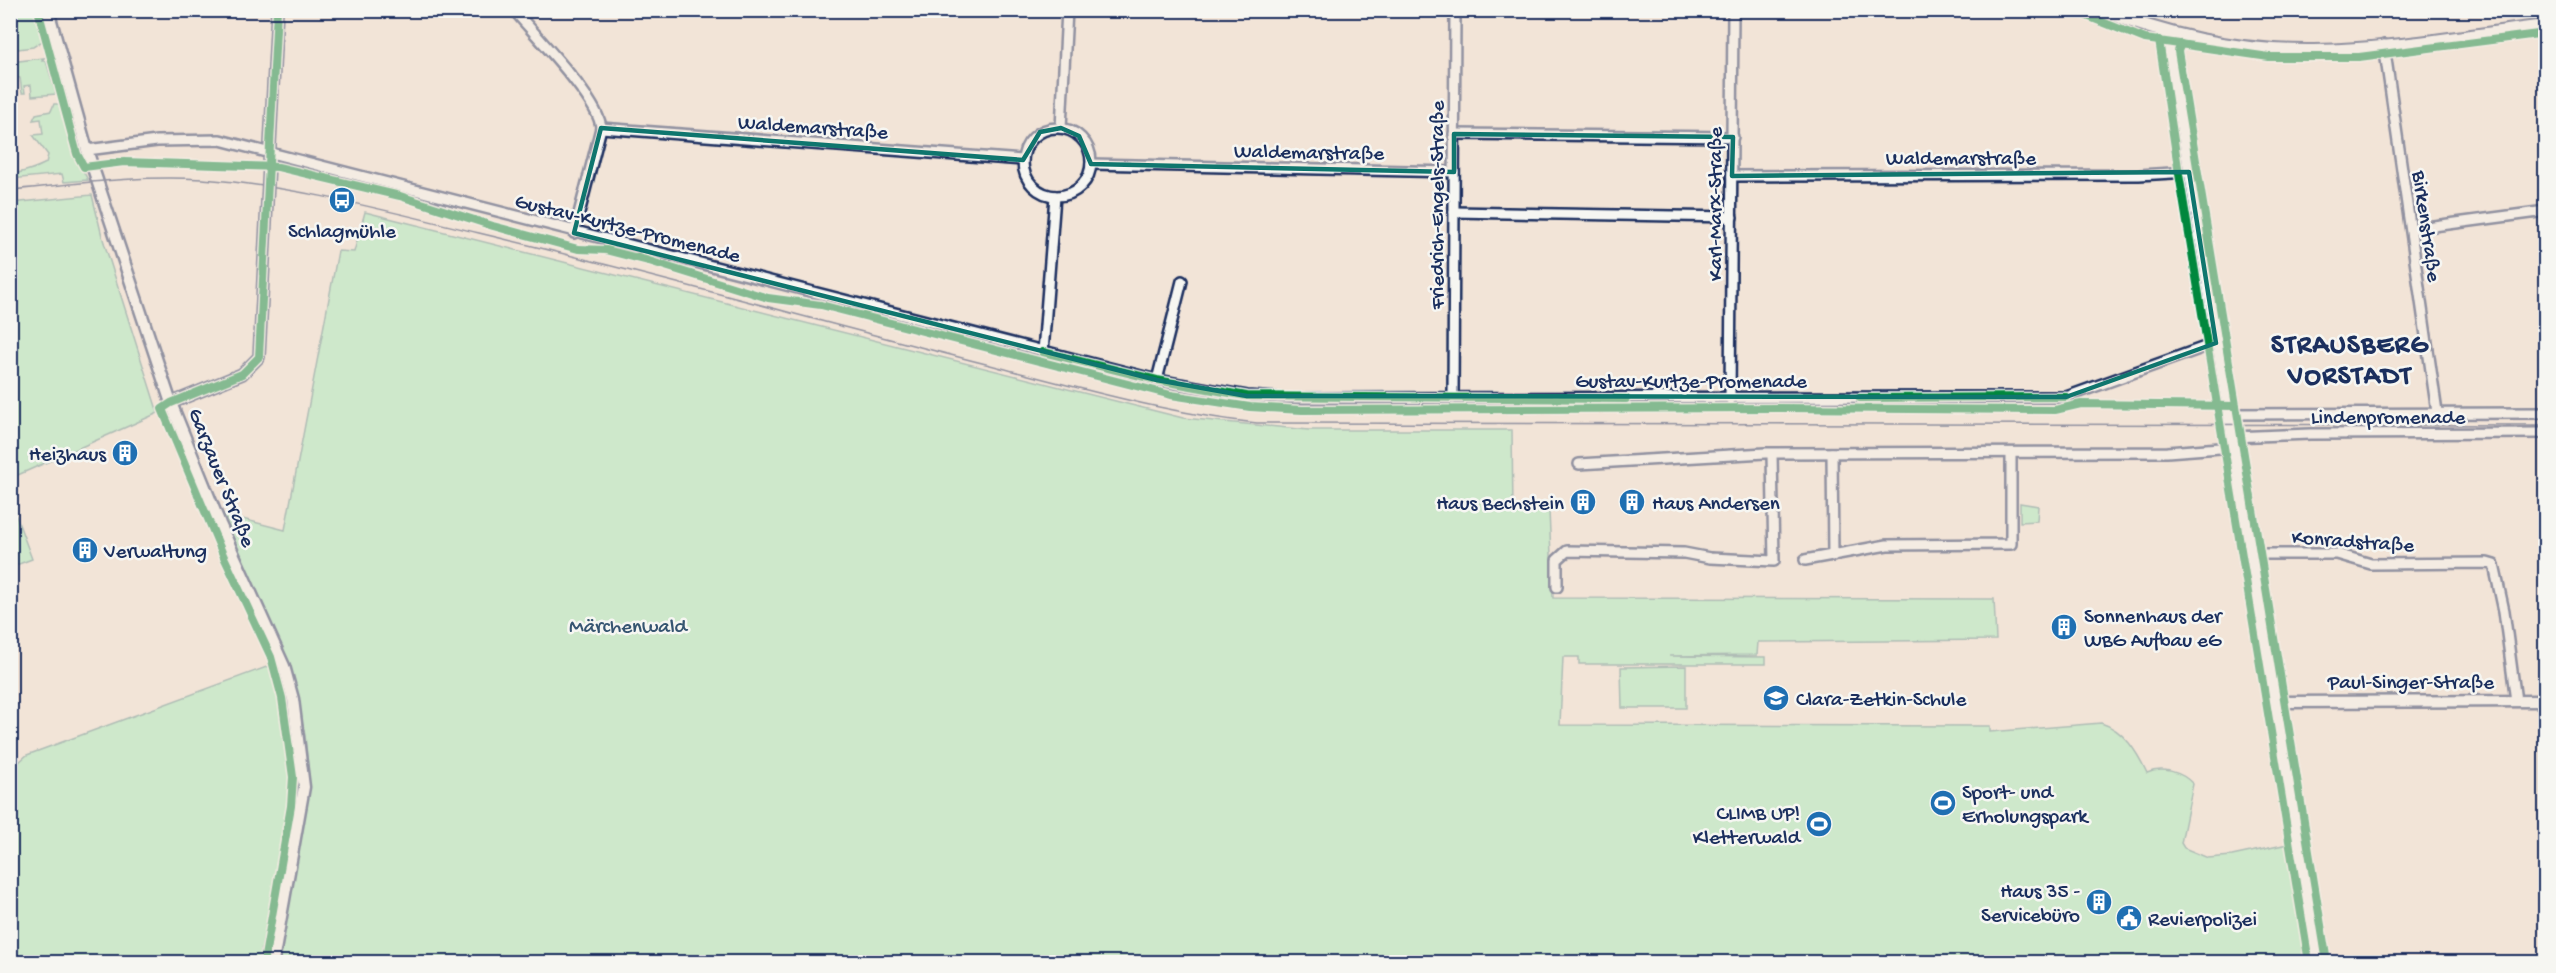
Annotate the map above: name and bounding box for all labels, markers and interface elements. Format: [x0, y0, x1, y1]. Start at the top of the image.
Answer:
street label: Friedrich-Engels-Straße [1427, 99, 1452, 310]
street label: Waldemarstraße [737, 112, 890, 147]
street label: Karl-Marx-Straße [1705, 126, 1730, 281]
street label: Waldemarstraße [1234, 141, 1385, 168]
street label: Waldemarstraße [1886, 148, 2037, 173]
street label: Birkenstraße [2404, 168, 2445, 285]
bus stop icon: Schlagmühle [327, 185, 357, 215]
street label: Gustav-Kurtze-Promenade [512, 190, 744, 271]
place label: Schlagmühle [288, 221, 397, 246]
district label: STRAUSBERG VORSTADT [2271, 331, 2429, 394]
street label: Gustav-Kurtze-Promenade [1575, 371, 1808, 396]
street label: Garzauer Straße [181, 405, 259, 552]
street label: Lindenpromenade [2311, 407, 2466, 432]
building icon: Heizhaus [110, 438, 140, 468]
place label: Heizhaus [29, 444, 107, 469]
building icon: Haus Bechstein [1568, 487, 1598, 517]
building icon: Haus Andersen [1617, 487, 1647, 517]
place label: Haus Bechstein [1436, 493, 1564, 518]
place label: Haus Andersen [1652, 493, 1780, 518]
street label: Konradstraße [2291, 527, 2416, 560]
building icon: Verwaltung [70, 535, 100, 565]
place label: Verwaltung [103, 541, 207, 566]
place label: Sonnenhaus der WBG Aufbau eG [2084, 606, 2223, 655]
building icon: Sonnenhaus der WBG Aufbau eG [2049, 612, 2079, 642]
park label: Märchenwald [569, 616, 689, 641]
street label: Paul-Singer-Straße [2327, 672, 2495, 697]
school or university icon: Clara-Zetkin-Schule [1761, 683, 1791, 713]
place label: Clara-Zetkin-Schule [1796, 689, 1967, 714]
place label: Sport- und Erholungspark [1962, 782, 2090, 831]
sports icon: Sport- und Erholungspark [1928, 788, 1958, 818]
place label: CLIMB UP! Kletterwald [1693, 803, 1802, 852]
sports icon: CLIMB UP! Kletterwald [1804, 809, 1834, 839]
place label: Haus 35 - Servicebüro [1981, 881, 2080, 930]
building icon: Haus 35 - Servicebüro [2084, 887, 2114, 917]
public building icon: Revierpolizei [2114, 903, 2144, 933]
place label: Revierpolizei [2148, 909, 2257, 934]

